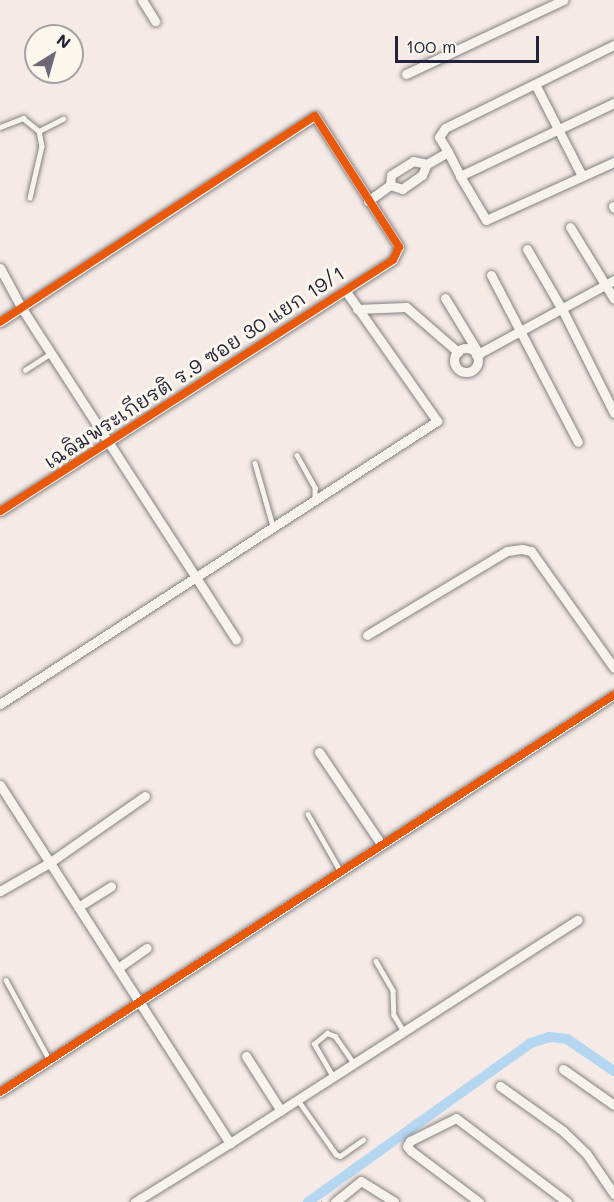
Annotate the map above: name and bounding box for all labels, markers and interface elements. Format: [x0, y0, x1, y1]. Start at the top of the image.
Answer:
north arrow [24, 24, 84, 84]
scale bar [398, 24, 542, 62]
text: N [53, 29, 75, 53]
text: 100 m [406, 34, 456, 58]
street label: เฉลิมพระเกียรติ ร.9 ซอย 30 แยก 19/1 [39, 261, 349, 473]

